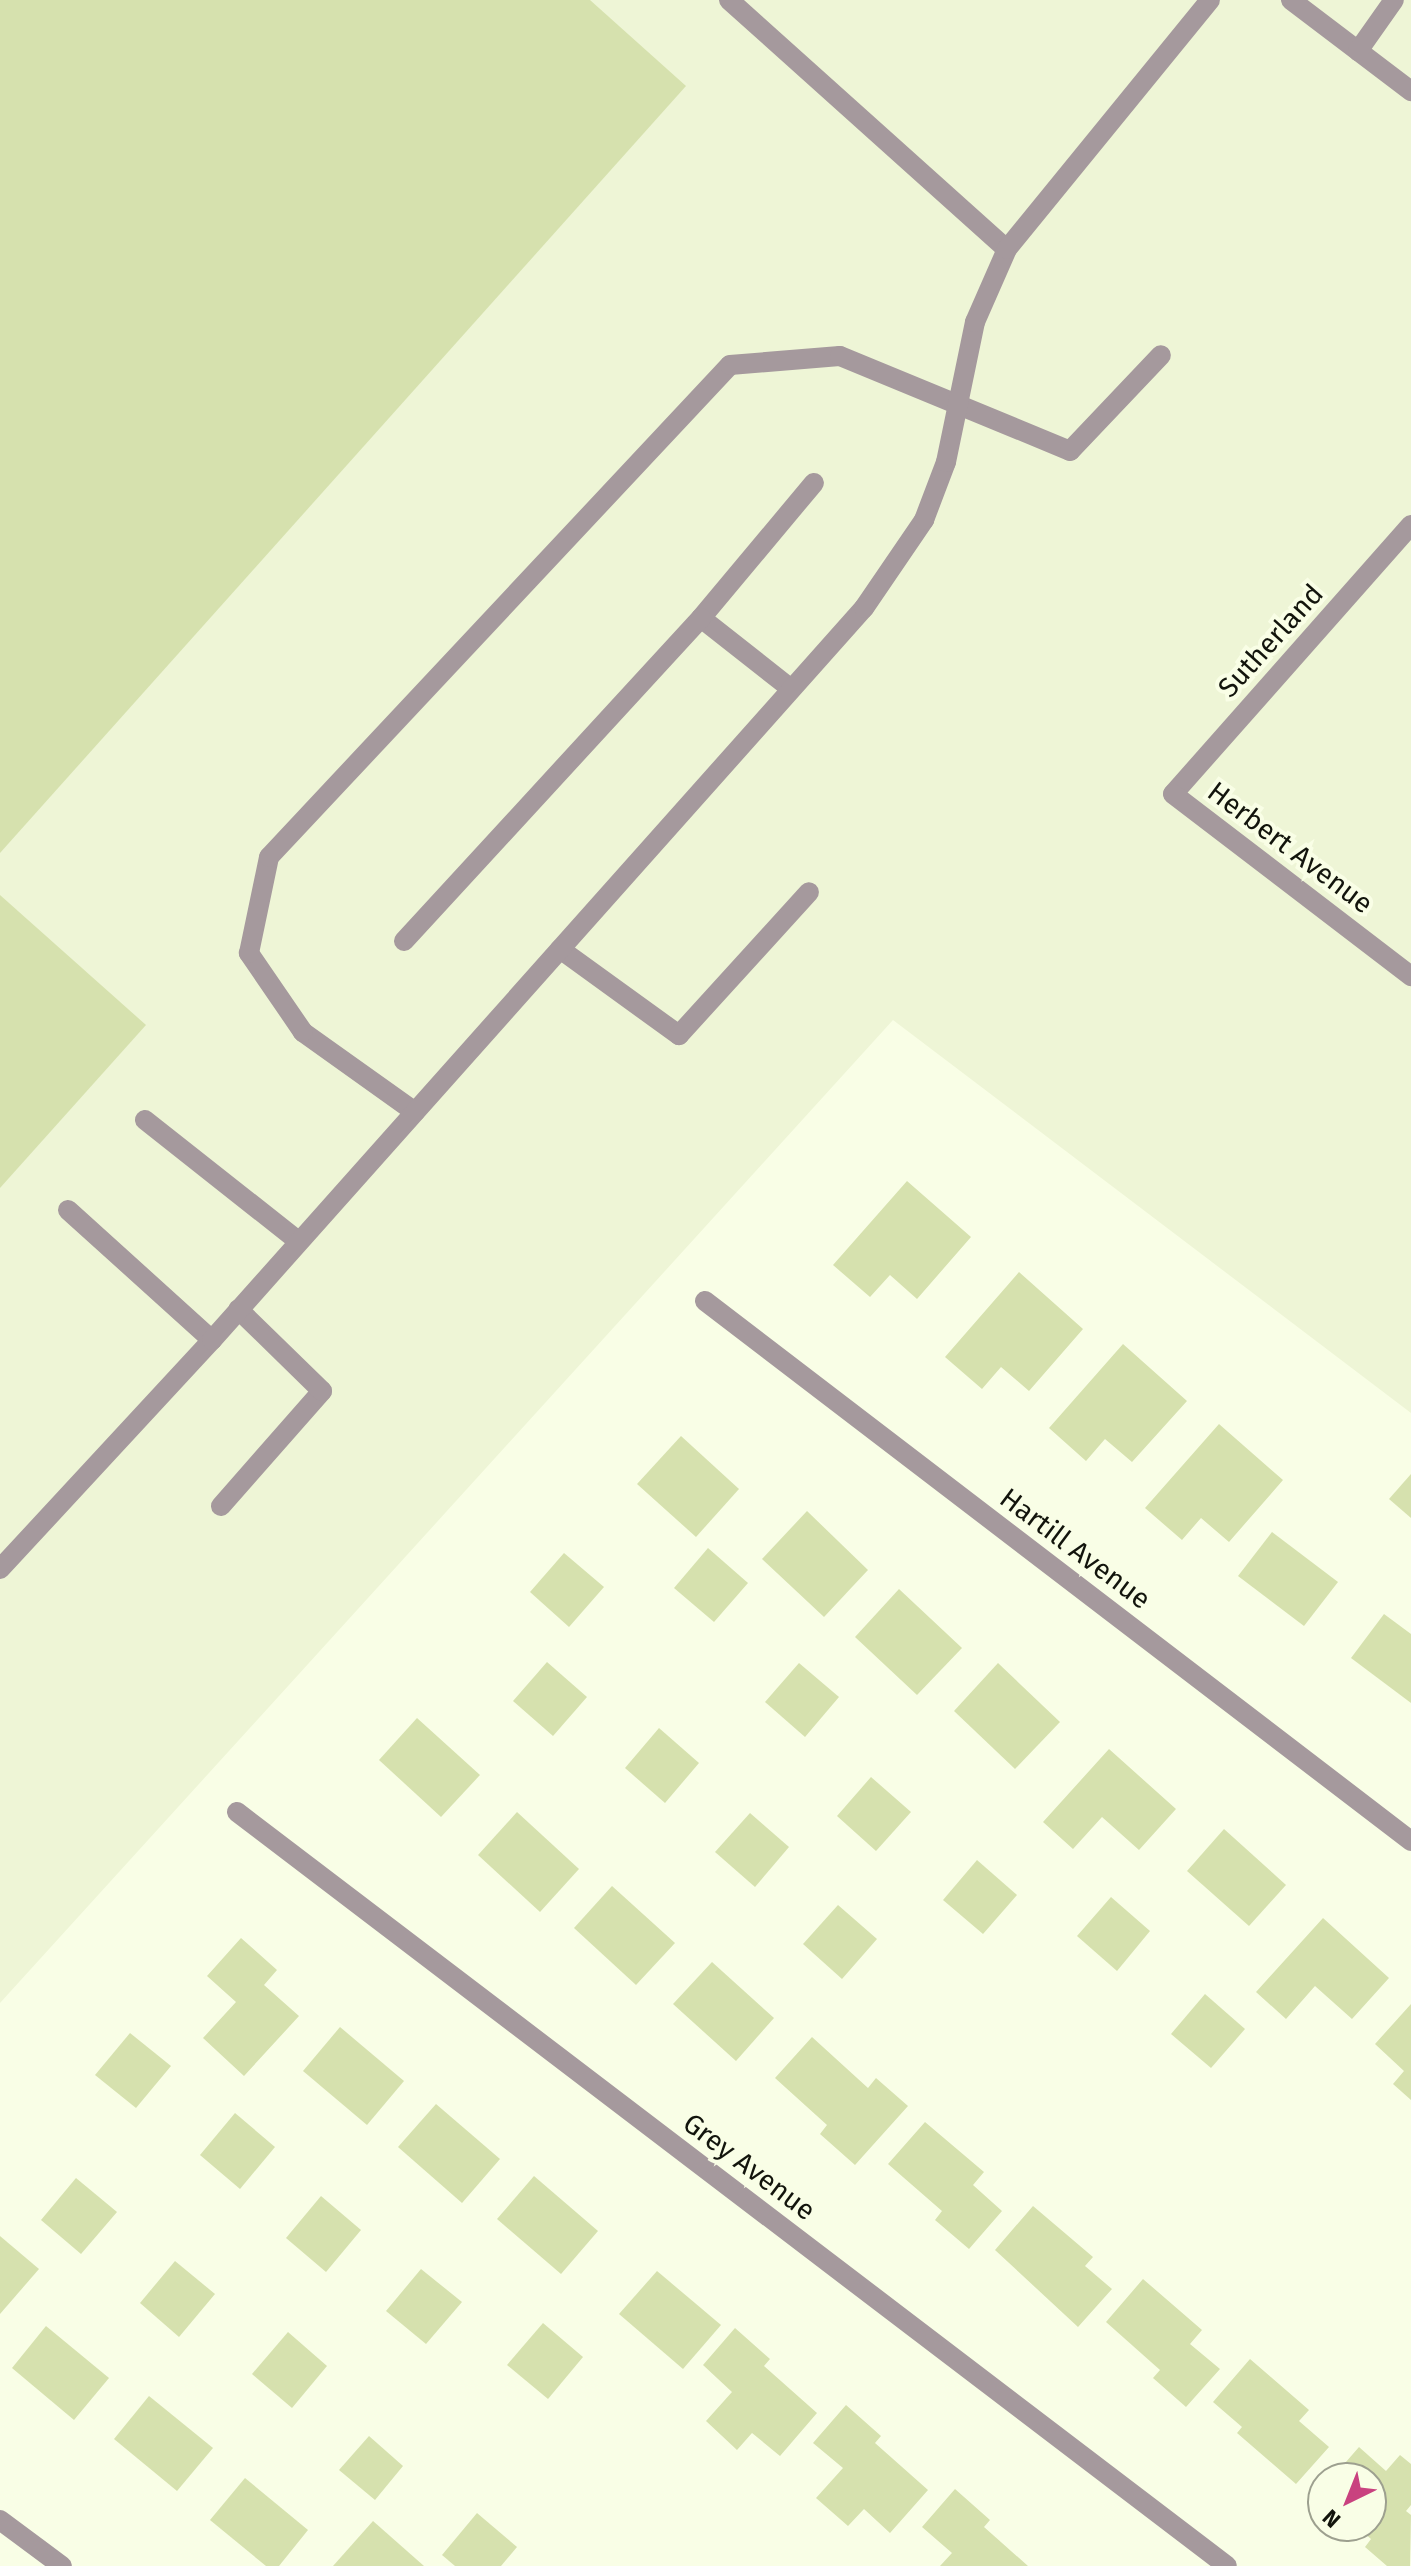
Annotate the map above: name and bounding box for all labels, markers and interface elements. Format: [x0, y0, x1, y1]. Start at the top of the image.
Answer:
street label: Sutherland [1211, 578, 1331, 704]
street label: Herbert Avenue [1201, 775, 1379, 921]
street label: Hartill Avenue [993, 1481, 1157, 1617]
street label: Grey Avenue [676, 2106, 822, 2228]
north arrow [1307, 2462, 1387, 2542]
text: N [1317, 2504, 1346, 2533]

